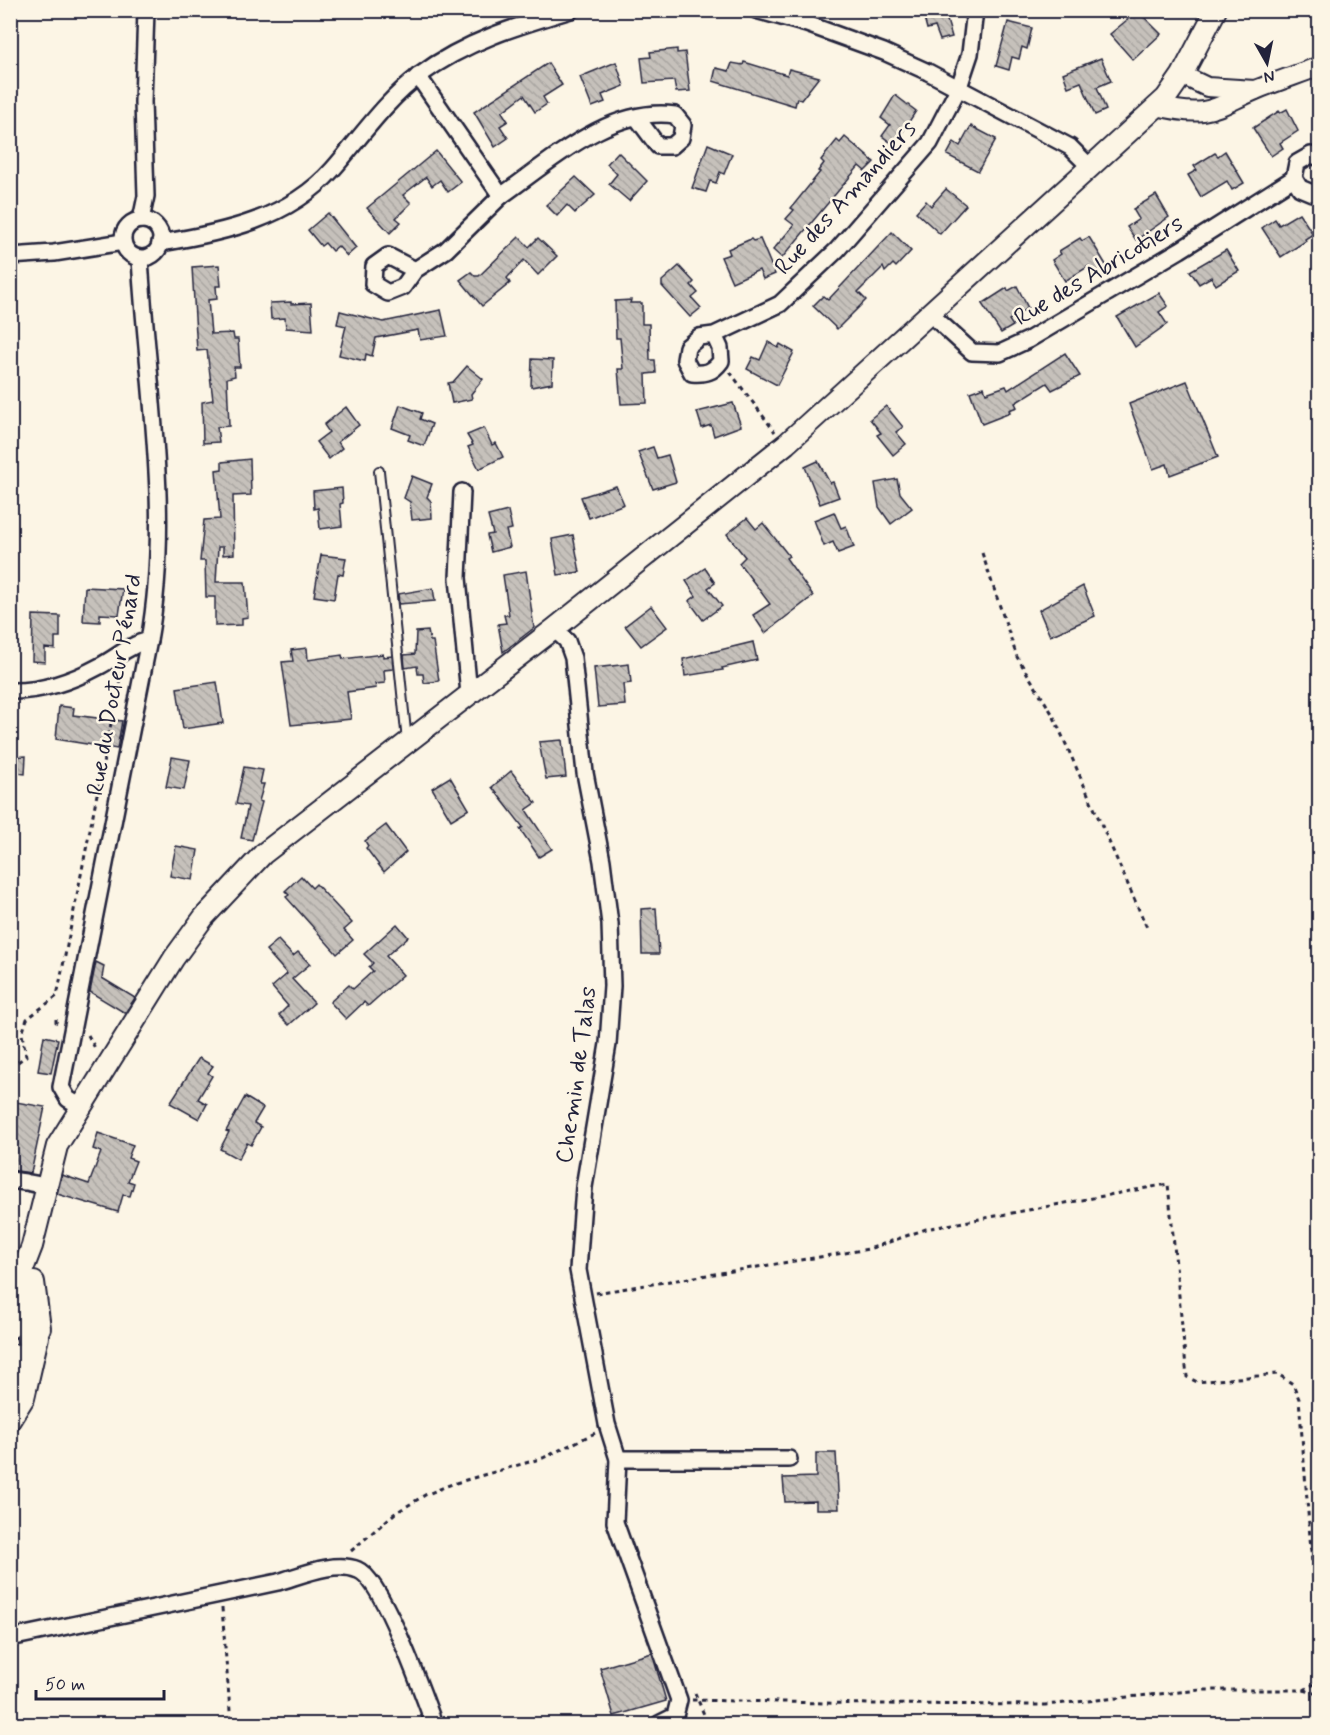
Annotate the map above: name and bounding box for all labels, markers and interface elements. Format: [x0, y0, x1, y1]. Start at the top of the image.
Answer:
north arrow [1237, 33, 1297, 93]
text: N [1262, 65, 1276, 88]
street label: Rue des Amandiers [768, 114, 924, 282]
street label: Rue des Abricotiers [1009, 208, 1189, 334]
street label: Rue du Docteur Pénard [80, 572, 150, 798]
street label: Chemin de Talas [549, 984, 605, 1166]
scale bar [36, 1663, 164, 1701]
text: 50 m [45, 1673, 85, 1697]

